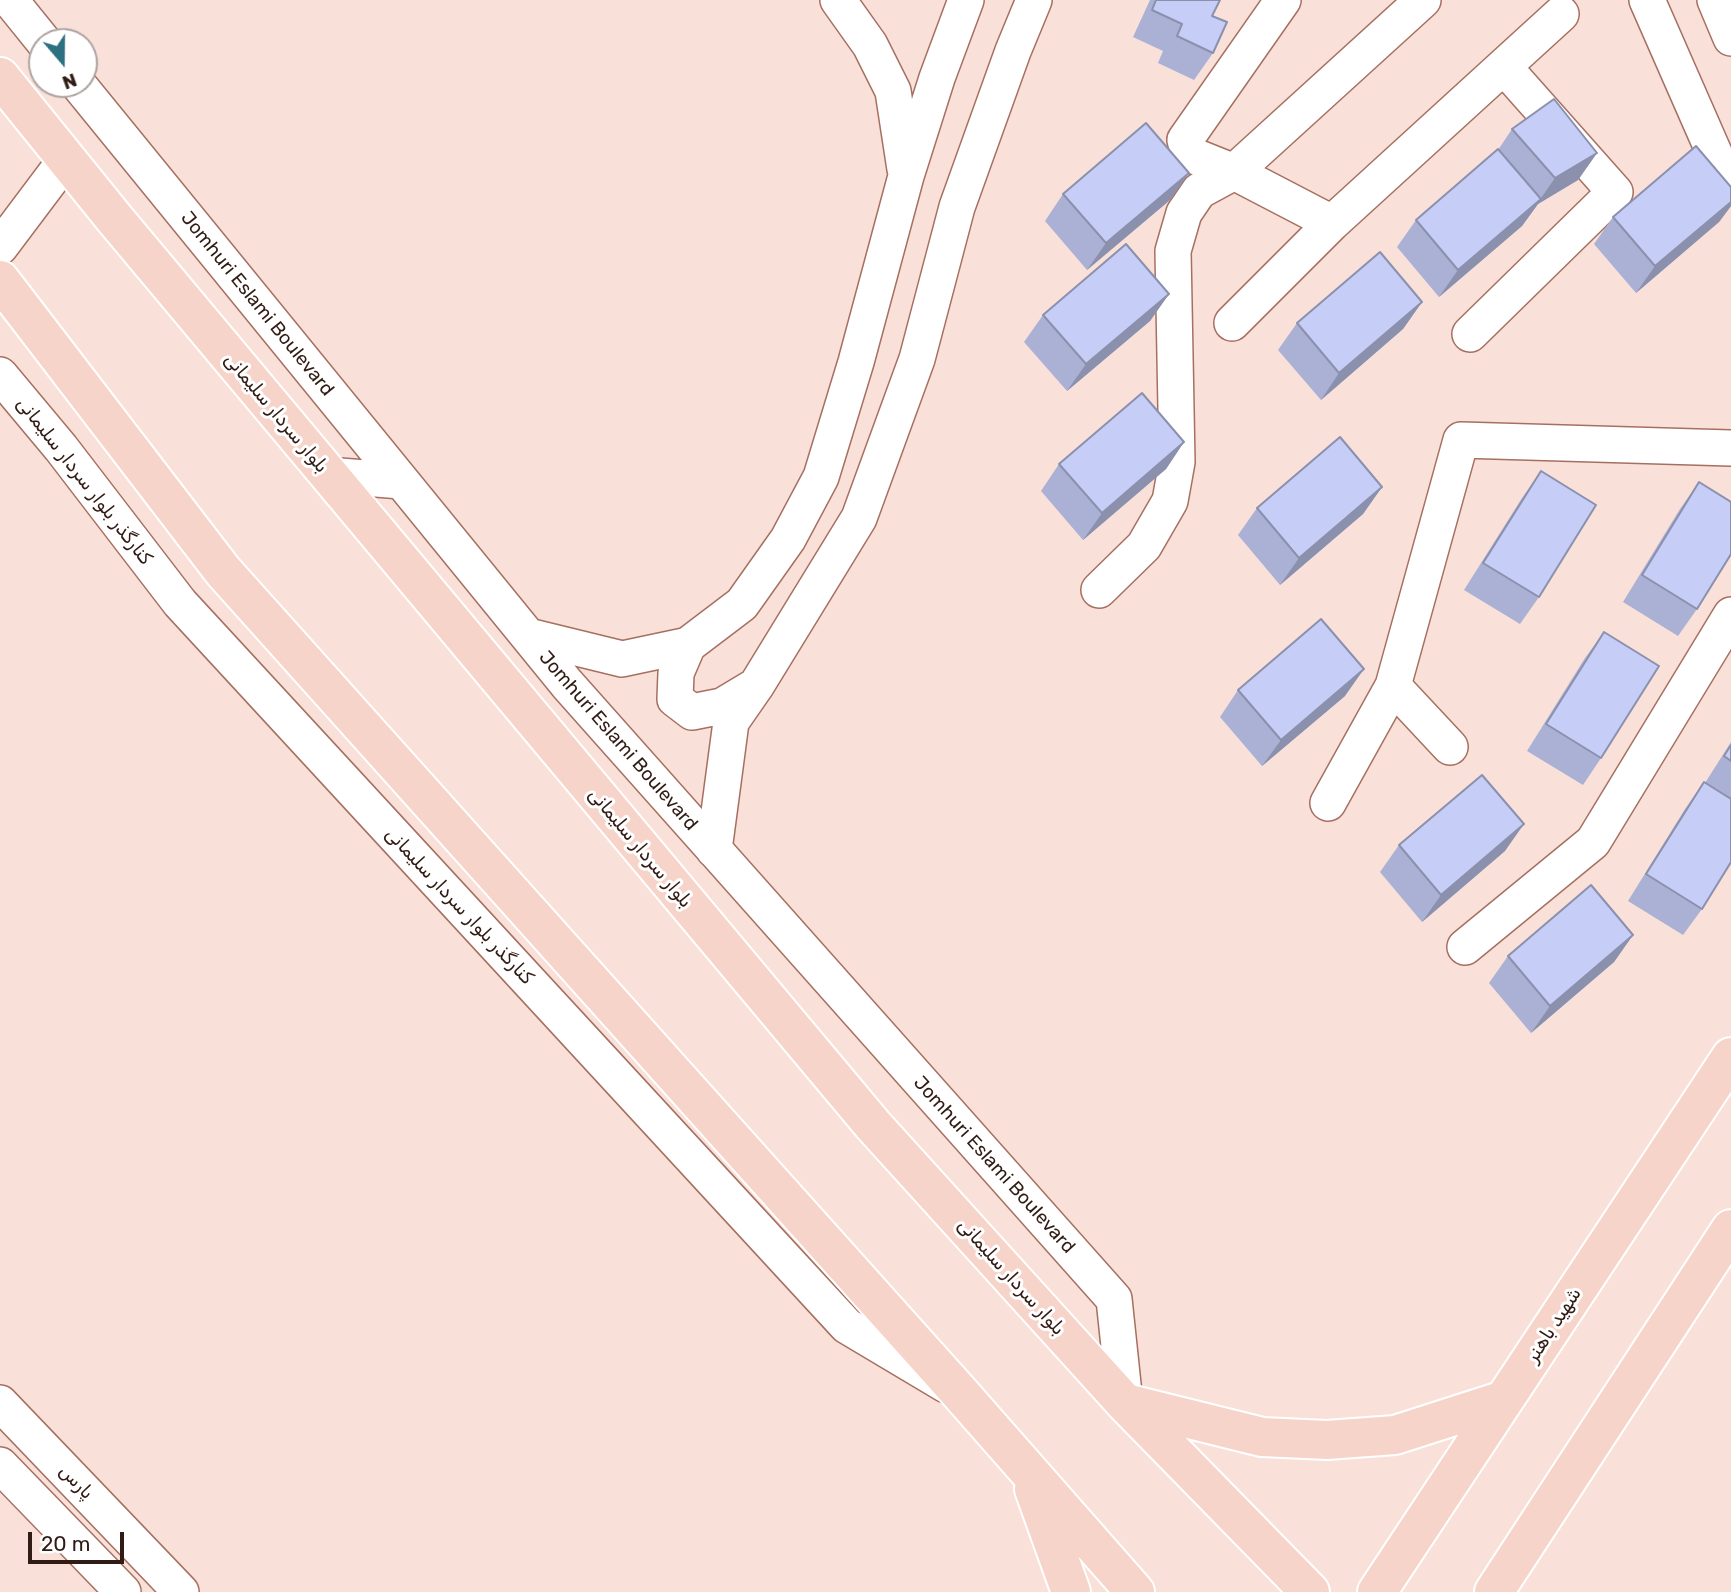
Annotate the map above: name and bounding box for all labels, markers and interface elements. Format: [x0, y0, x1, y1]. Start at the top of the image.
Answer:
north arrow [28, 28, 98, 98]
text: N [59, 68, 80, 94]
street label: Jomhuri Eslami Boulevard [176, 207, 338, 401]
street label: بلوار سردار سلیمانی [219, 348, 333, 478]
street label: کنارگذر بلوار سردار سلیمانی [11, 393, 157, 569]
street label: Jomhuri Eslami Boulevard [534, 646, 702, 836]
street label: بلوار سردار سلیمانی [583, 783, 697, 913]
street label: کنارگذر بلوار سردار سلیمانی [380, 823, 538, 989]
street label: Jomhuri Eslami Boulevard [908, 1072, 1080, 1258]
street label: بلوار سردار سلیمانی [953, 1214, 1069, 1340]
street label: شهید باهنر [1521, 1283, 1587, 1367]
street label: پارس [54, 1460, 98, 1504]
scale bar [32, 1518, 128, 1562]
text: 20 m [41, 1531, 90, 1556]

